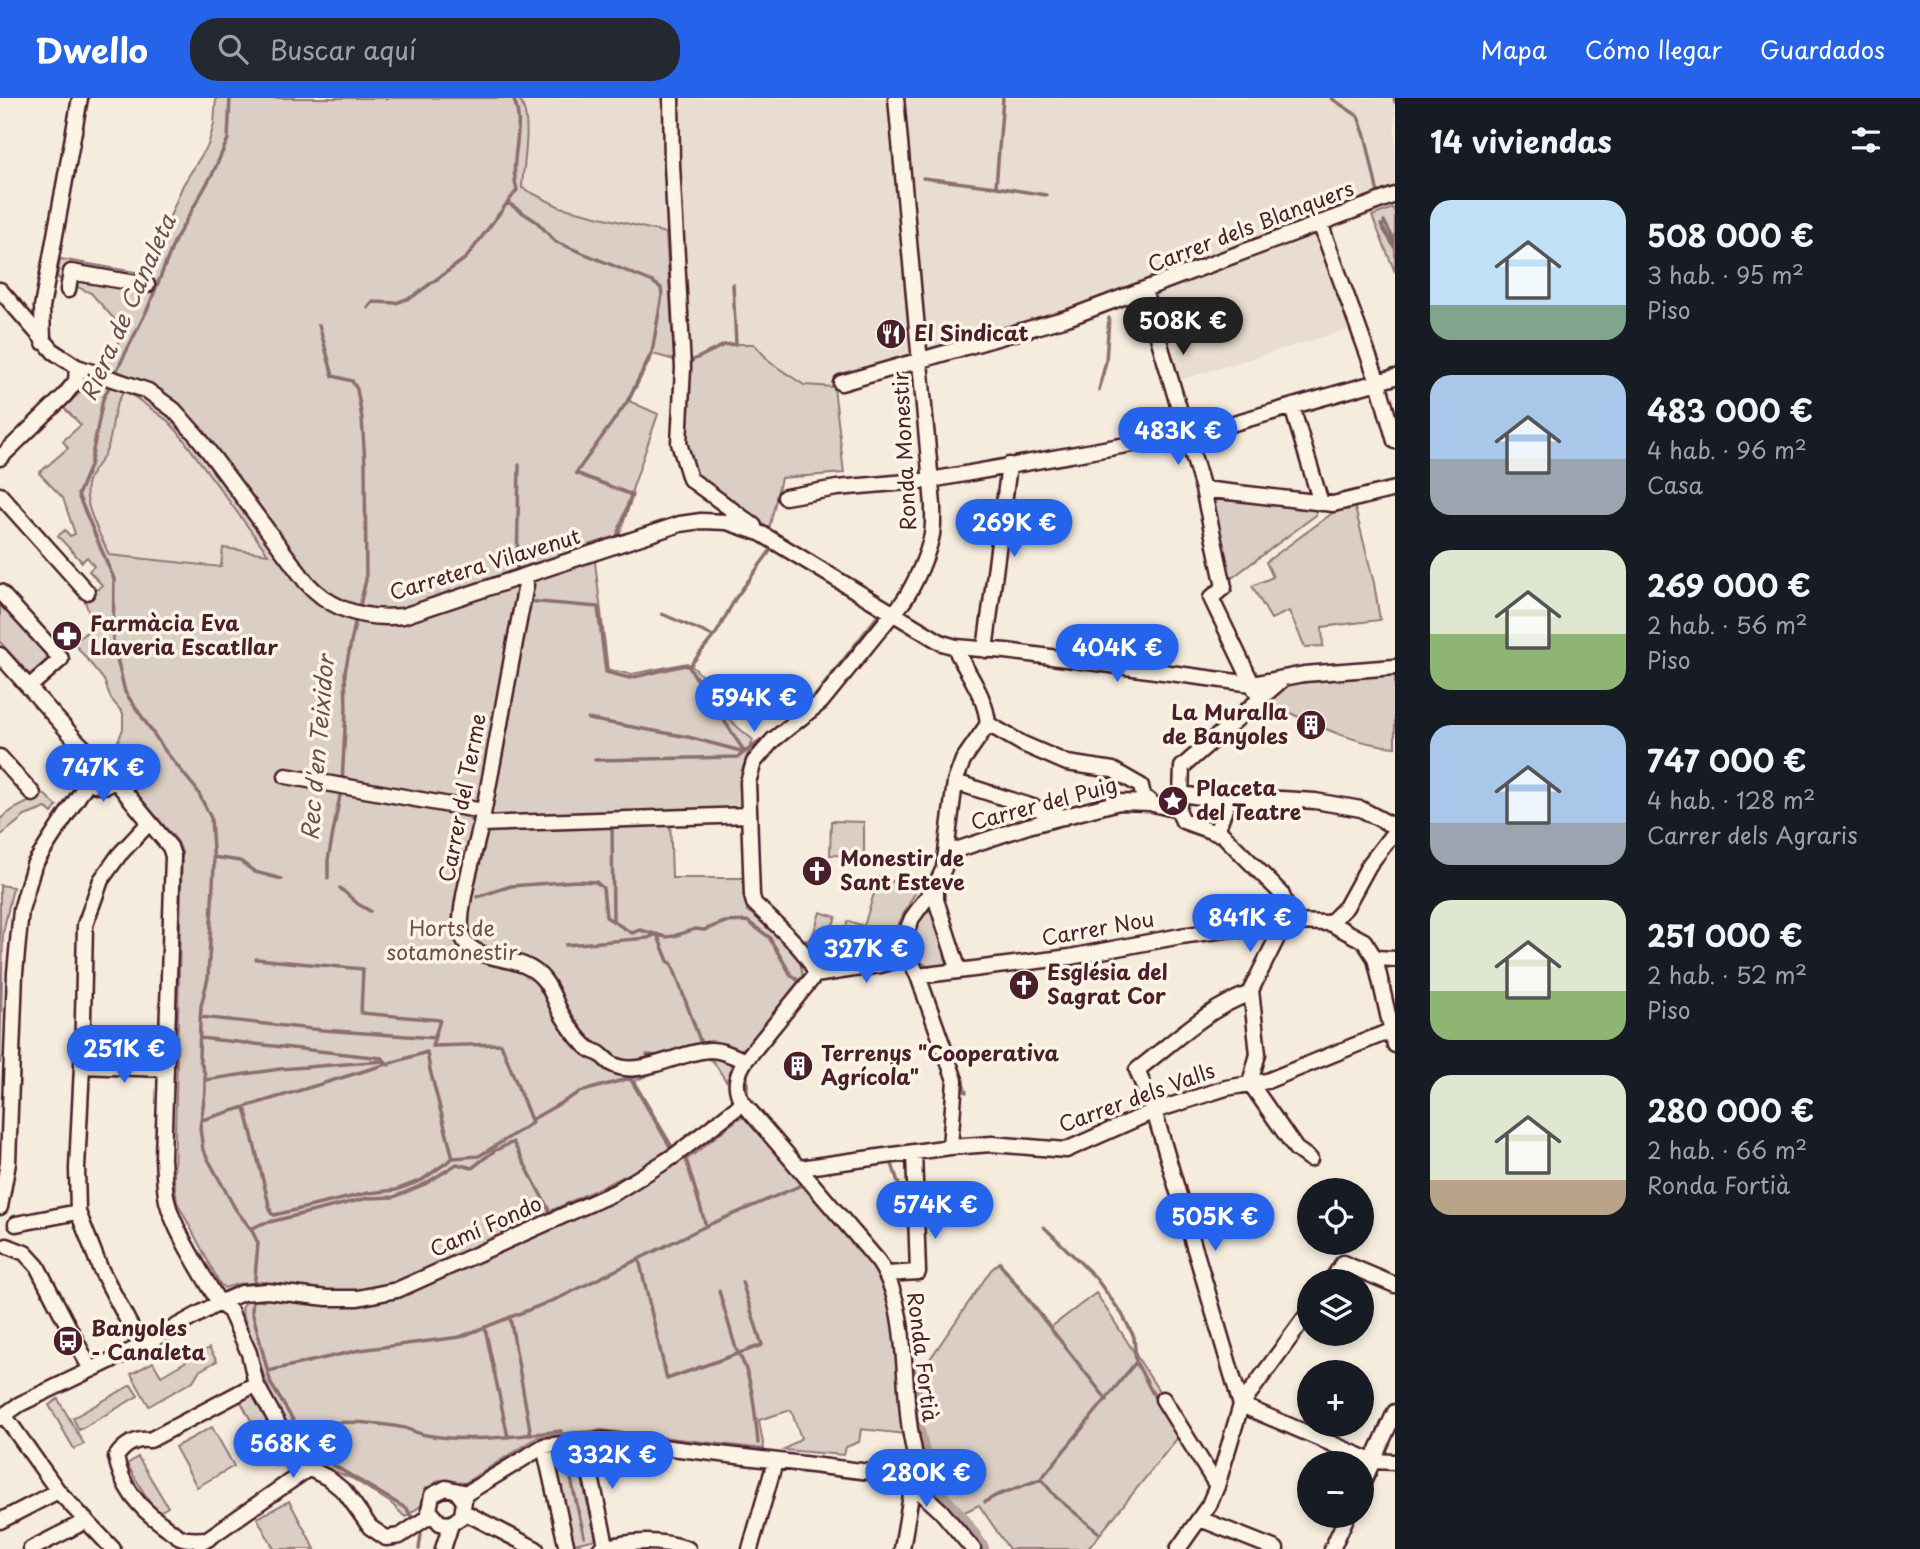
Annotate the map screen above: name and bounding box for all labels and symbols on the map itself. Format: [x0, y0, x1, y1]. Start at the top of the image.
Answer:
street label: Carrer dels Blanquers [1143, 171, 1358, 279]
water label: Riera de Canaleta [70, 208, 184, 406]
pin: 508K € [1126, 298, 1240, 357]
place label: El Sindicat [914, 316, 1029, 348]
restaurant icon: El Sindicat [874, 317, 908, 351]
street label: Ronda Monestir [883, 370, 923, 532]
pin: 483K € [1121, 408, 1235, 467]
pin: 269K € [957, 500, 1071, 559]
street label: Carretera Vilavenut [385, 519, 584, 607]
place label: Farmàcia Eva Llaveria Escatllar [90, 606, 278, 662]
pharmacy icon: Farmàcia Eva Llaveria Escatllar [50, 619, 84, 653]
pin: 404K € [1060, 624, 1174, 684]
water label: Rec d'en Teixidor [291, 650, 342, 842]
pin: 594K € [697, 674, 811, 734]
place label: La Muralla de Banyoles [1162, 695, 1288, 751]
building icon: La Muralla de Banyoles [1294, 708, 1328, 742]
street label: Carrer del Terme [429, 711, 493, 885]
pin: 747K € [46, 744, 160, 804]
street label: Carrer del Puig [967, 767, 1120, 837]
place label: Placeta del Teatre [1196, 771, 1301, 827]
place icon: Placeta del Teatre [1156, 784, 1190, 818]
place label: Monestir de Sant Esteve [840, 841, 965, 897]
church icon: Monestir de Sant Esteve [800, 854, 834, 888]
pin: 841K € [1193, 894, 1307, 954]
street label: Carrer Nou [1039, 901, 1156, 953]
park label: Horts de sotamonestir [387, 911, 518, 967]
pin: 327K € [809, 926, 923, 985]
place label: Església del Sagrat Cor [1047, 955, 1168, 1011]
church icon: Església del Sagrat Cor [1007, 968, 1041, 1002]
pin: 251K € [67, 1026, 181, 1085]
place label: Terrenys "Cooperativa Agrícola" [821, 1036, 1059, 1092]
building icon: Terrenys "Cooperativa Agrícola" [781, 1049, 815, 1083]
street label: Carrer dels Valls [1054, 1053, 1219, 1139]
pin: 574K € [878, 1182, 992, 1241]
street label: Camí Fondo [424, 1186, 546, 1264]
pin: 505K € [1158, 1194, 1272, 1253]
street label: Ronda Fortià [900, 1290, 948, 1424]
place label: Banyoles - Canaleta [91, 1311, 206, 1367]
bus stop icon: Banyoles - Canaleta [51, 1324, 85, 1358]
pin: 568K € [236, 1420, 350, 1480]
pin: 332K € [555, 1432, 669, 1491]
pin: 280K € [869, 1450, 983, 1509]

